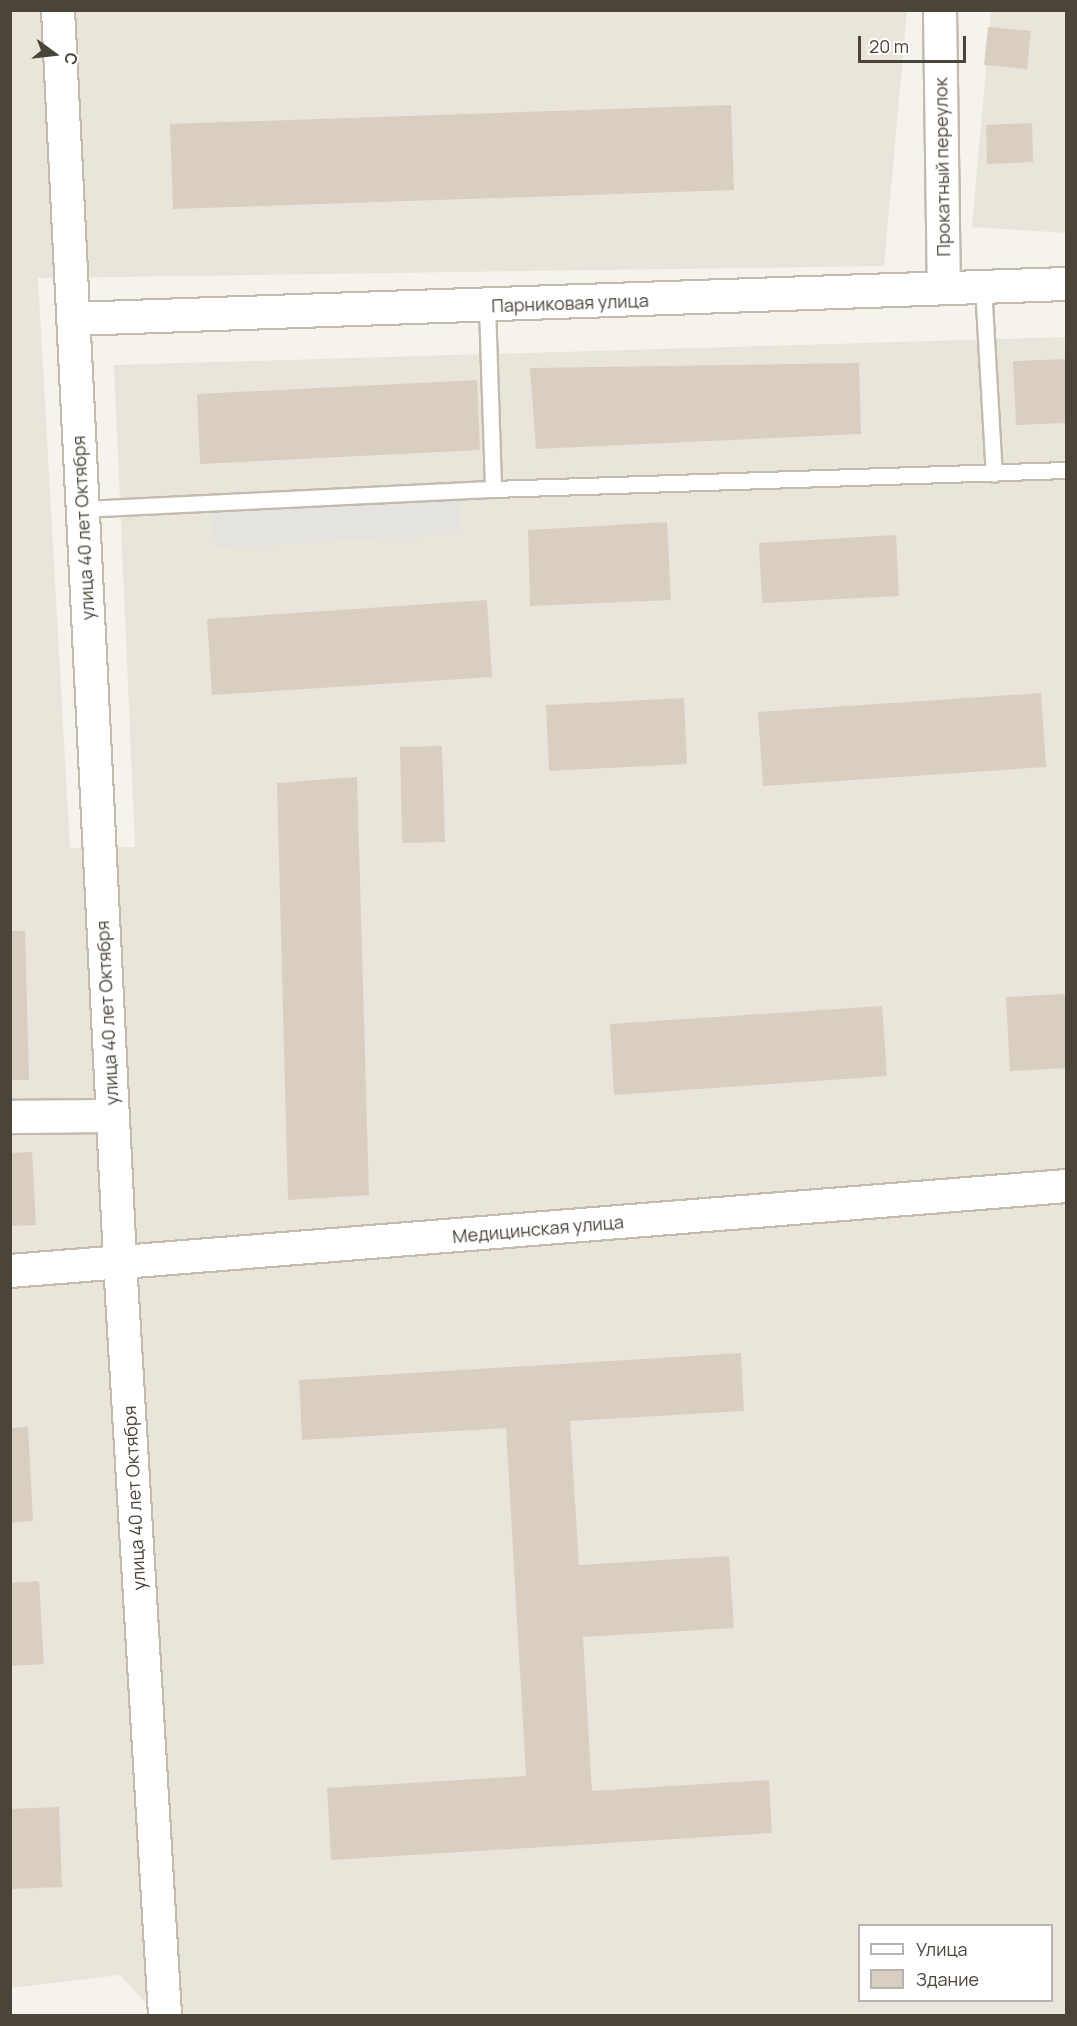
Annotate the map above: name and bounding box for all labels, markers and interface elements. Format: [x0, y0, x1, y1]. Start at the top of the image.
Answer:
north arrow [24, 24, 84, 84]
scale bar [861, 24, 969, 62]
text: 20 m [869, 34, 909, 58]
text: С [59, 50, 84, 67]
street label: Прокатный переулок [930, 77, 954, 257]
street label: Парниковая улица [491, 289, 649, 317]
street label: улица 40 лет Октября [67, 435, 99, 621]
street label: улица 40 лет Октября [91, 920, 123, 1106]
street label: Медицинская улица [451, 1211, 625, 1247]
street label: улица 40 лет Октября [118, 1405, 150, 1591]
legend [858, 1924, 1053, 2002]
text: Улица [916, 1937, 968, 1961]
text: Здание [916, 1967, 979, 1991]

